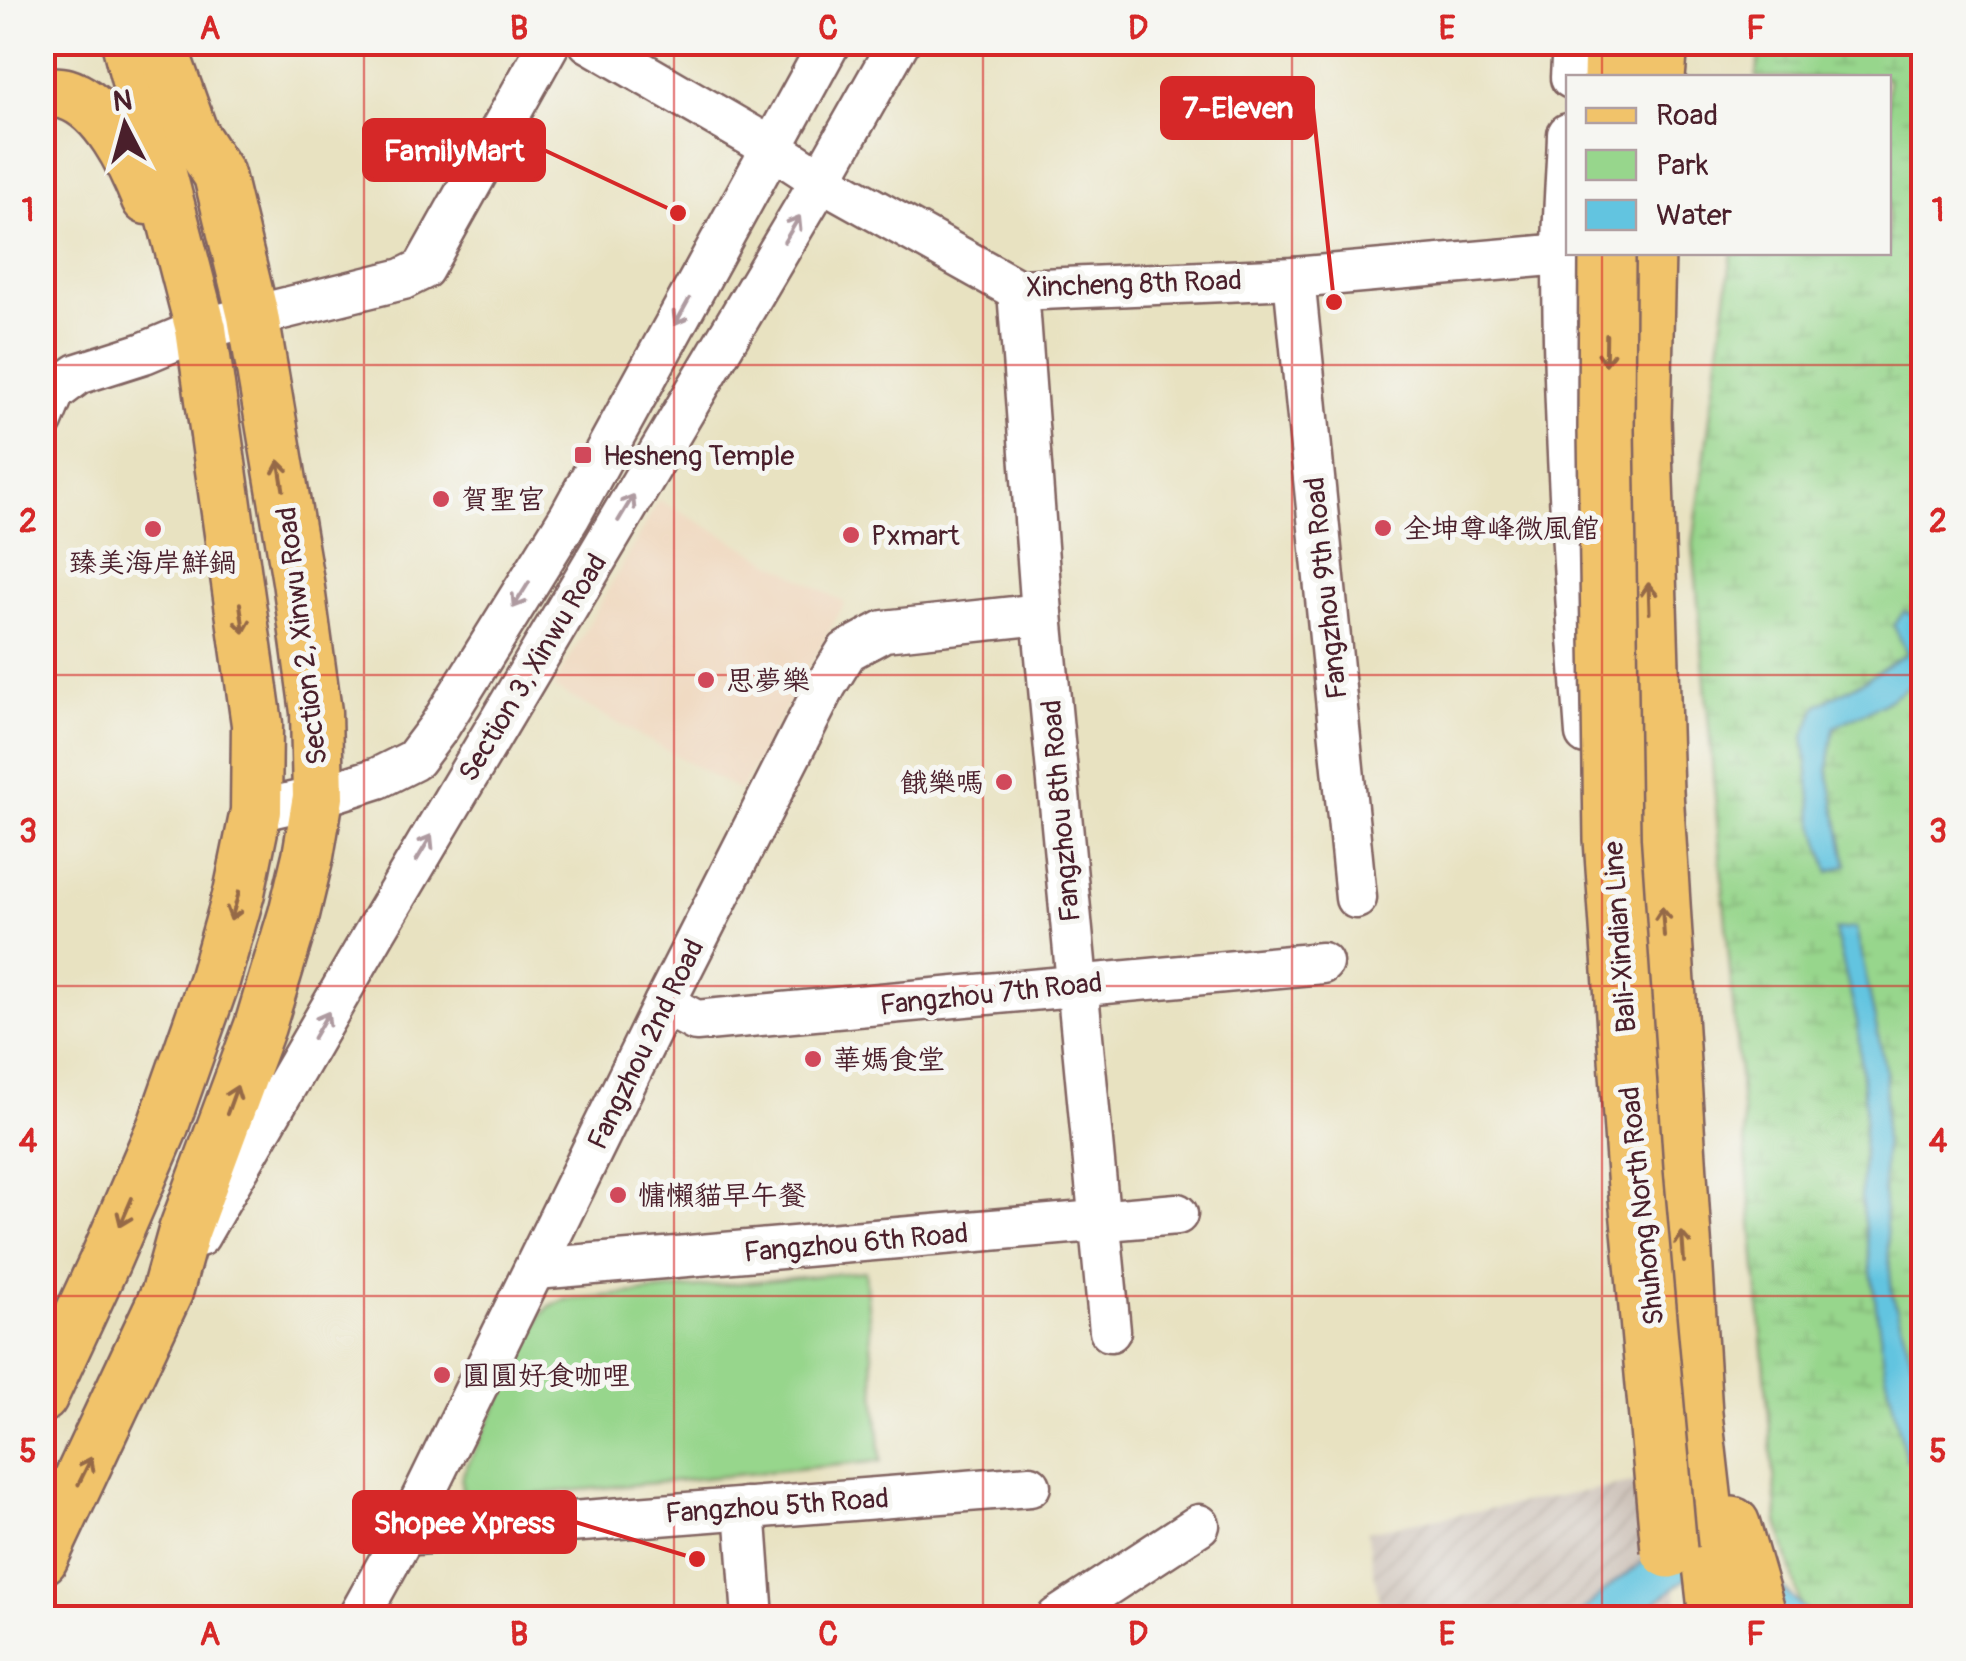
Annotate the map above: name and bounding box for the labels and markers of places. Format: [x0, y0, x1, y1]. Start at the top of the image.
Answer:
callout: 7-Eleven [1162, 78, 1313, 138]
callout: FamilyMart [364, 120, 544, 180]
place label: Hesheng Temple [603, 439, 794, 474]
marker: Hesheng Temple [572, 444, 594, 466]
place label: 賀聖宮 [461, 483, 545, 518]
marker: 賀聖宮 [430, 488, 452, 510]
place label: 全坤尊峰微風館 [1403, 512, 1599, 547]
marker: 全坤尊峰微風館 [1372, 517, 1394, 539]
marker: 臻美海岸鮮鍋 [142, 518, 164, 540]
place label: Pxmart [871, 519, 960, 554]
marker: Pxmart [840, 524, 862, 546]
place label: 臻美海岸鮮鍋 [69, 546, 237, 581]
place label: 思夢樂 [726, 664, 810, 699]
marker: 思夢樂 [695, 669, 717, 691]
place label: 餓樂嗎 [900, 766, 984, 801]
marker: 餓樂嗎 [993, 771, 1015, 793]
place label: 華媽食堂 [833, 1043, 945, 1078]
marker: 華媽食堂 [802, 1048, 824, 1070]
place label: 慵懶貓早午餐 [638, 1179, 806, 1214]
marker: 慵懶貓早午餐 [607, 1184, 629, 1206]
place label: 圓圓好食咖哩 [462, 1359, 630, 1394]
marker: 圓圓好食咖哩 [431, 1364, 453, 1386]
callout: Shopee Xpress [354, 1492, 575, 1552]

